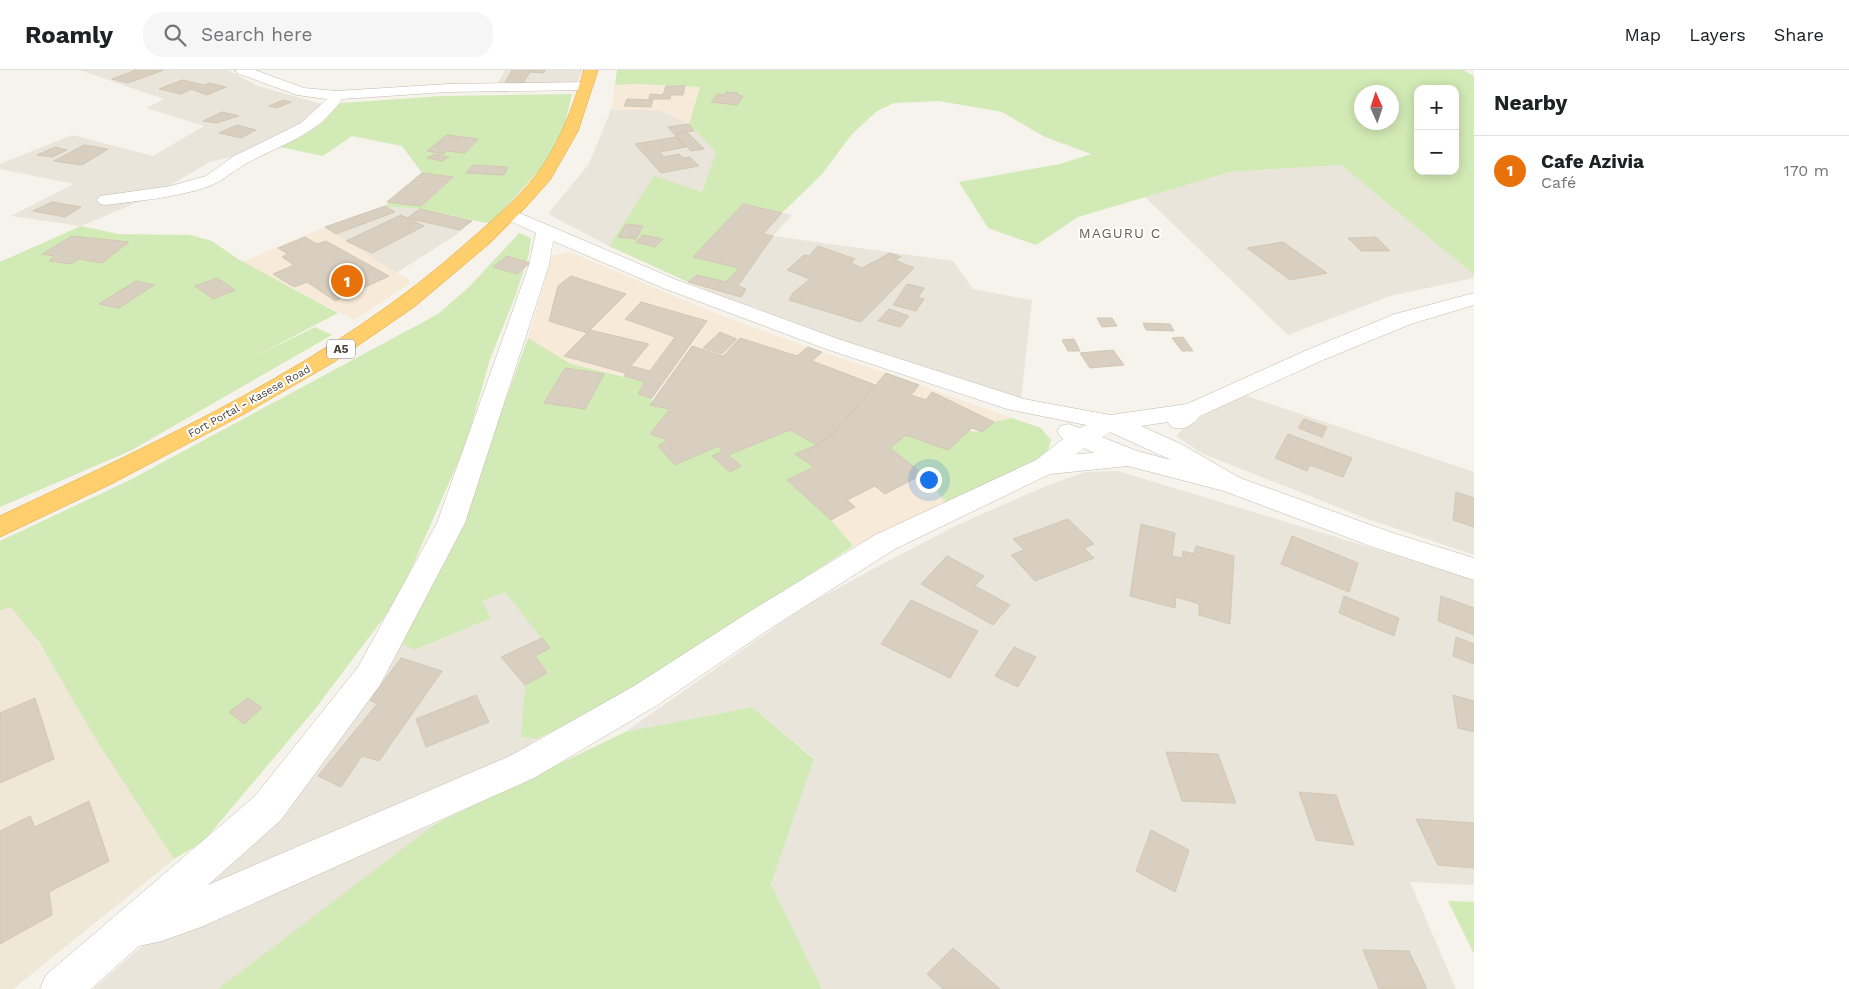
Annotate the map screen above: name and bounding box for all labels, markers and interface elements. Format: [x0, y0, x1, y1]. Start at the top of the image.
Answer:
search box [143, 12, 493, 57]
text: Roamly [25, 21, 113, 49]
icon: search [161, 21, 189, 49]
text: Search here [201, 23, 312, 46]
text: Map [1624, 24, 1661, 45]
text: Layers [1689, 24, 1746, 45]
text: Share [1774, 24, 1824, 45]
north arrow [1354, 85, 1399, 130]
map controls [1414, 85, 1459, 175]
button: + [1414, 85, 1459, 130]
text: Nearby [1494, 90, 1567, 115]
button: − [1414, 130, 1459, 175]
text: Cafe Azivia [1541, 150, 1644, 173]
text: 1 [1507, 161, 1513, 180]
text: 170 m [1783, 161, 1829, 180]
text: Café [1541, 173, 1576, 192]
district label: MAGURU C [1079, 225, 1161, 241]
pin: 1 [331, 262, 363, 300]
road number: A5 [327, 340, 355, 358]
street label: Fort Portal - Kasese Road [186, 362, 313, 441]
your location [916, 467, 942, 493]

